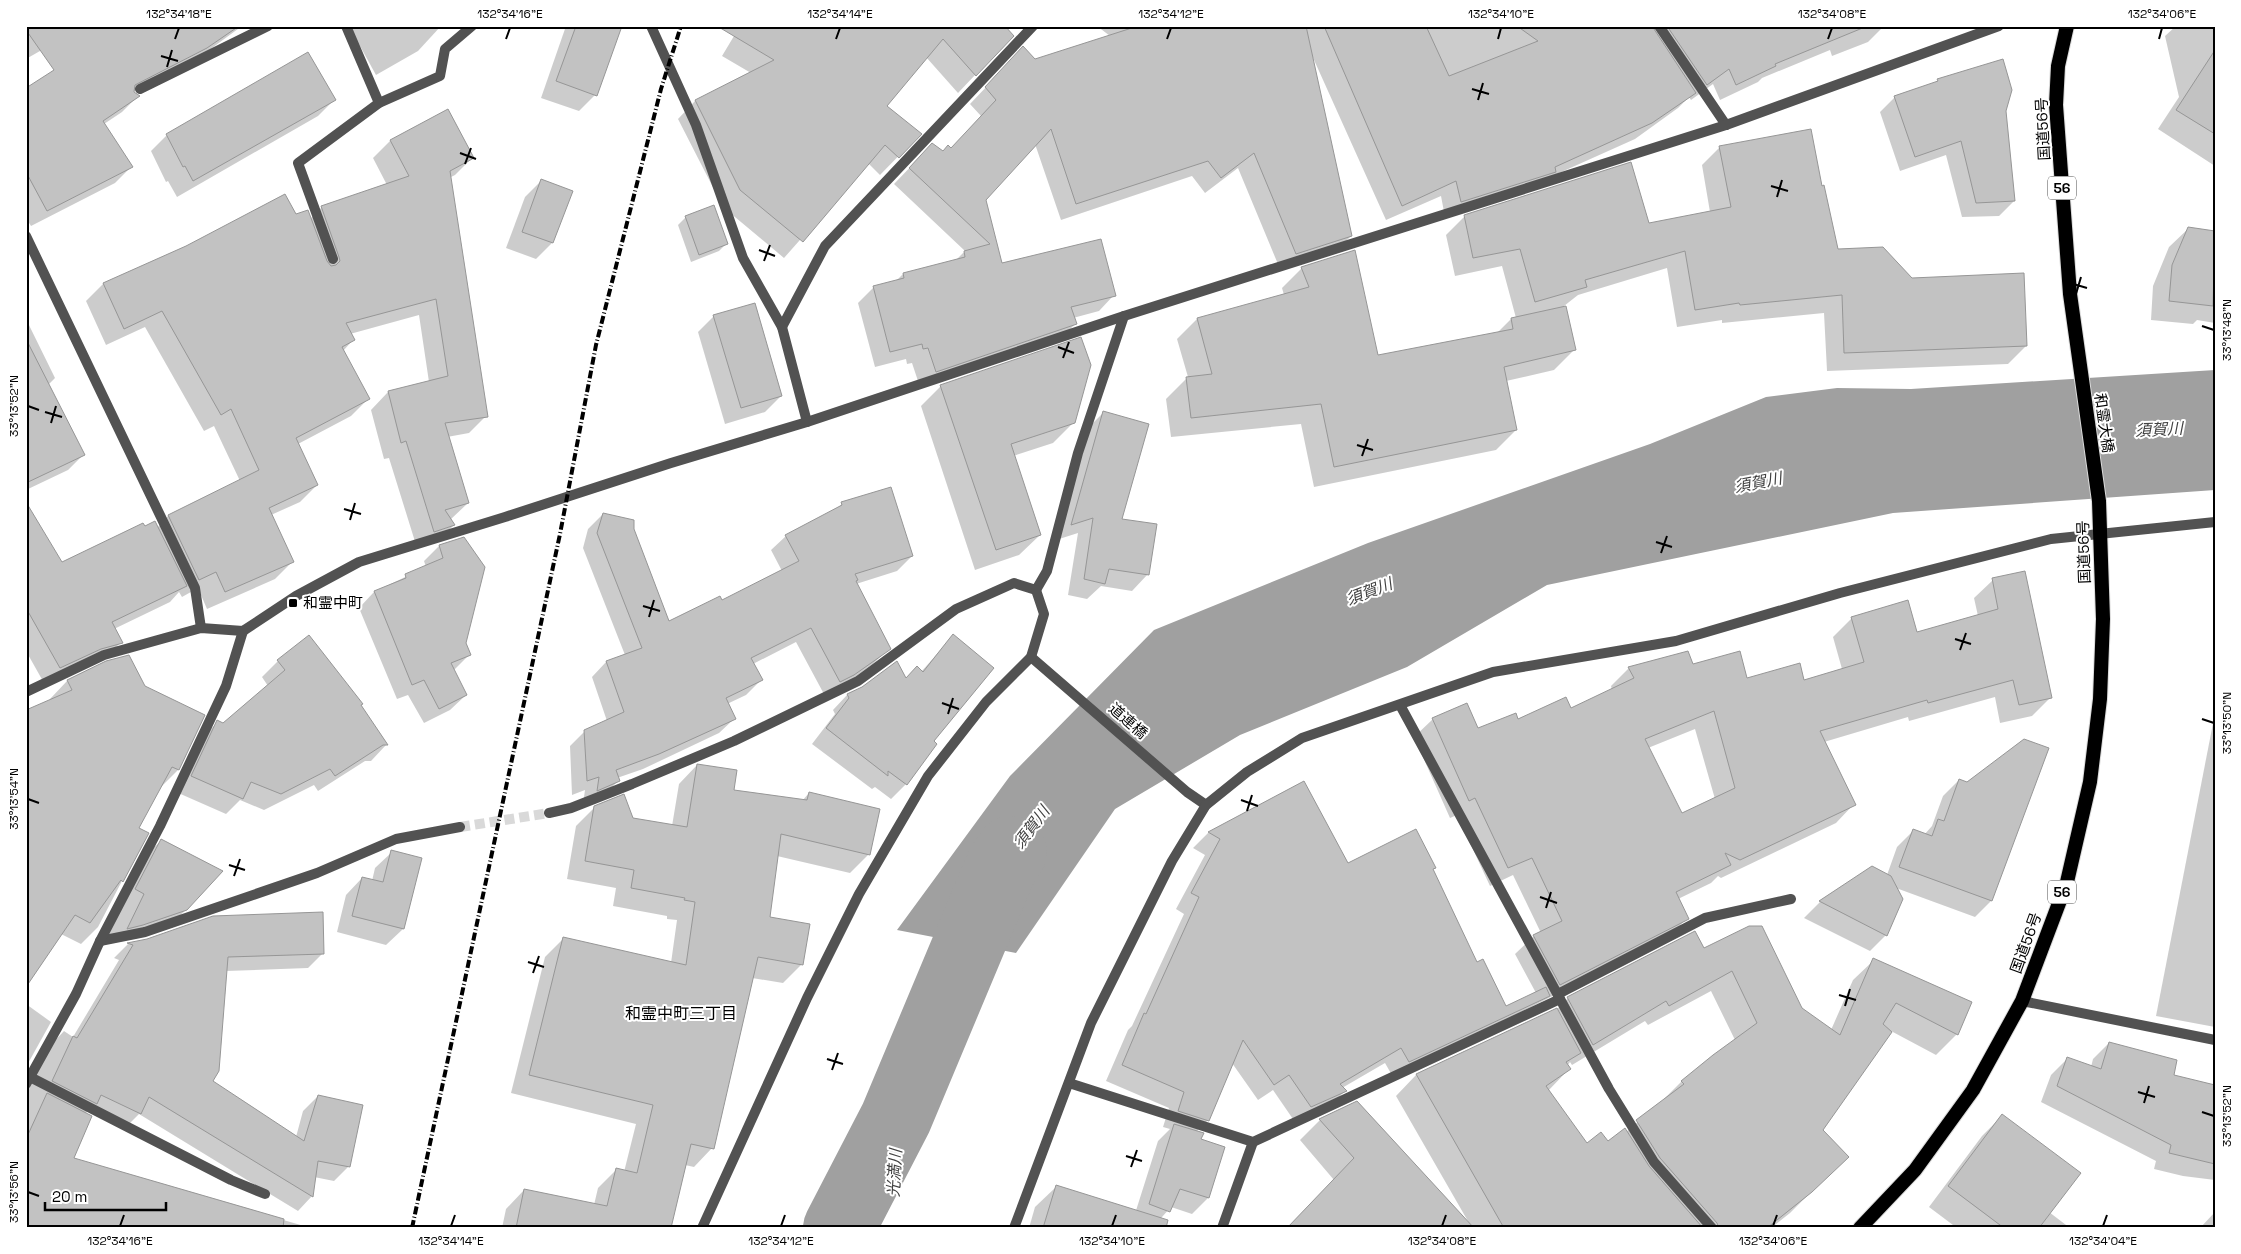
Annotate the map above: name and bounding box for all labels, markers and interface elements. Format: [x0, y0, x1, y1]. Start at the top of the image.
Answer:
text: 132°34'18"E [146, 6, 212, 22]
text: 132°34'16"E [477, 6, 543, 22]
text: 132°34'14"E [807, 6, 873, 22]
text: 132°34'12"E [1138, 6, 1204, 22]
text: 132°34'10"E [1468, 6, 1534, 22]
text: 132°34'08"E [1798, 6, 1866, 22]
text: 132°34'06"E [2128, 6, 2196, 22]
street label: 国道56号 [2031, 97, 2054, 161]
road number: 56 [2048, 177, 2076, 200]
text: 33°13'48"N [2219, 299, 2235, 361]
text: 33°13'52"N [6, 375, 22, 437]
street label: 和霊大橋 [2091, 392, 2118, 454]
water label: 須賀川 [2135, 418, 2186, 441]
water label: 須賀川 [1733, 467, 1786, 497]
street label: 国道56号 [2073, 520, 2094, 584]
water label: 須賀川 [1343, 572, 1397, 610]
place label: 和霊中町 [303, 593, 363, 612]
marker: 和霊中町 [287, 597, 299, 609]
text: 33°13'50"N [2219, 692, 2235, 754]
street label: 道連橋 [1105, 699, 1152, 743]
text: 33°13'54"N [6, 768, 22, 830]
water label: 須賀川 [1009, 800, 1055, 853]
road number: 56 [2048, 880, 2076, 904]
street label: 国道56号 [2006, 910, 2045, 976]
district label: 和霊中町三丁目 [625, 1003, 737, 1024]
text: 33°13'52"N [2219, 1085, 2235, 1147]
water label: 光満川 [883, 1147, 906, 1198]
text: 33°13'56"N [6, 1161, 22, 1223]
scale bar [45, 1179, 166, 1211]
text: 20 m [52, 1187, 87, 1206]
text: 132°34'16"E [87, 1233, 153, 1249]
text: 132°34'14"E [418, 1233, 484, 1249]
text: 132°34'12"E [748, 1233, 814, 1249]
text: 132°34'10"E [1079, 1233, 1145, 1249]
text: 132°34'08"E [1408, 1233, 1476, 1249]
text: 132°34'06"E [1739, 1233, 1807, 1249]
text: 132°34'04"E [2069, 1233, 2137, 1249]

